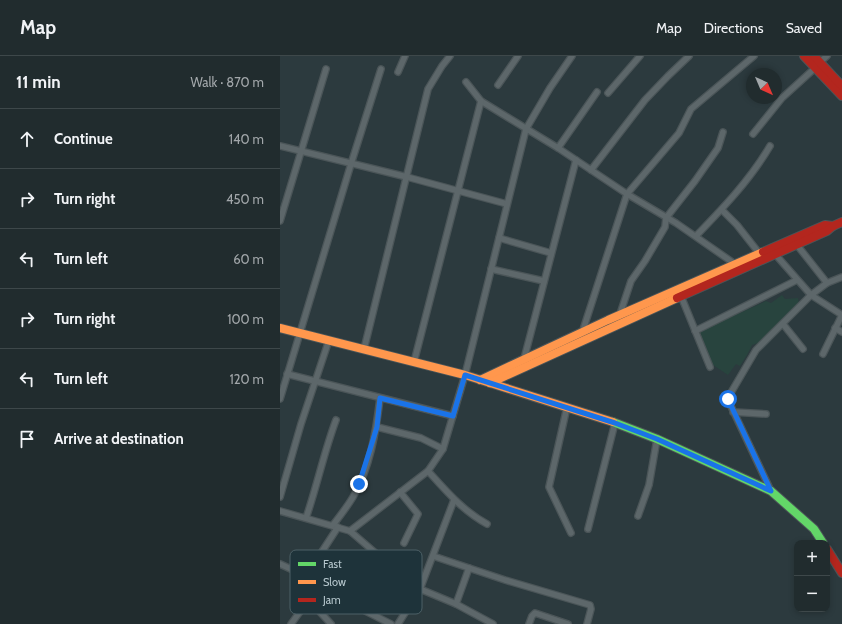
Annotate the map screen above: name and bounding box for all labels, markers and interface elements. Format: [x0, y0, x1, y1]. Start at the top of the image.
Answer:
text: Map [20, 16, 56, 39]
text: Map [656, 19, 682, 37]
text: Directions [704, 19, 764, 37]
text: Saved [786, 19, 822, 37]
north arrow [746, 68, 782, 104]
text: 11 min [16, 72, 61, 92]
text: Walk · 870 m [190, 74, 264, 90]
icon: ahead [16, 128, 38, 150]
text: Continue [54, 130, 113, 148]
text: 140 m [229, 131, 264, 147]
icon: right [16, 188, 38, 210]
text: Turn right [54, 190, 115, 208]
text: 450 m [226, 191, 264, 207]
icon: left [16, 248, 38, 270]
text: Turn left [54, 250, 108, 268]
text: 60 m [233, 251, 264, 267]
icon: right [16, 308, 38, 330]
text: Turn right [54, 310, 115, 328]
text: 100 m [227, 311, 264, 327]
icon: left [16, 368, 38, 390]
text: Turn left [54, 370, 108, 388]
text: 120 m [230, 371, 264, 387]
route start [719, 390, 737, 408]
icon: arrive [16, 428, 38, 450]
text: Arrive at destination [54, 430, 184, 448]
route end [350, 475, 368, 493]
map controls [794, 540, 830, 612]
button: + [794, 540, 830, 576]
legend [290, 550, 422, 614]
text: Fast [323, 557, 342, 571]
text: Slow [323, 575, 346, 589]
button: − [794, 576, 830, 612]
text: Jam [322, 593, 341, 607]

